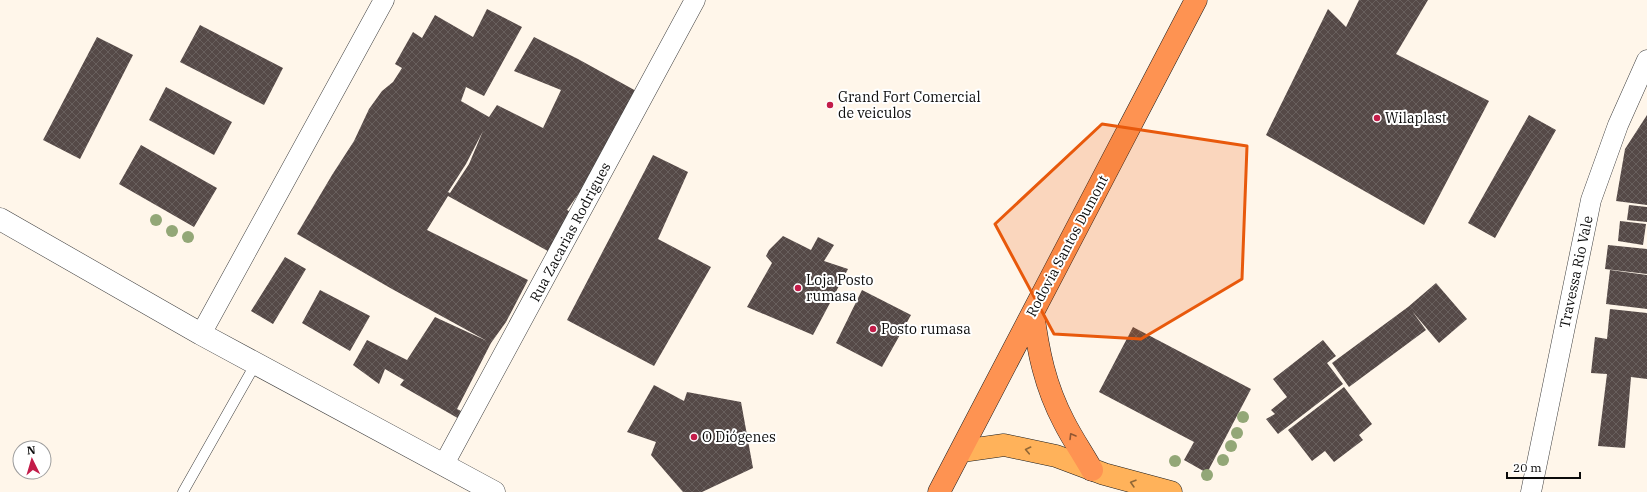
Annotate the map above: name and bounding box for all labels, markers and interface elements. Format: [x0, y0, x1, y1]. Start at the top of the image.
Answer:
place label: Grand Fort Comercial de veiculos [838, 88, 981, 122]
marker: Grand Fort Comercial de veiculos [825, 100, 835, 110]
place label: Wilaplast [1385, 109, 1447, 127]
marker: Wilaplast [1372, 113, 1382, 123]
street label: Rua Zacarias Rodrigues [526, 159, 615, 305]
street label: Rodovia Santos Dumont [1022, 172, 1112, 320]
street label: Travessa Rio Vale [1555, 214, 1597, 330]
place label: Loja Posto rumasa [806, 271, 873, 305]
marker: Loja Posto rumasa [793, 283, 803, 293]
place label: Posto rumasa [881, 320, 971, 338]
marker: Posto rumasa [868, 324, 878, 334]
place label: O Diógenes [702, 428, 776, 446]
marker: O Diógenes [689, 432, 699, 442]
one-way arrow [1070, 433, 1077, 440]
north arrow [12, 440, 52, 480]
text: N [26, 443, 36, 457]
one-way arrow [1025, 447, 1031, 455]
scale bar [1507, 454, 1580, 480]
text: 20 m [1513, 460, 1542, 475]
one-way arrow [1130, 479, 1137, 488]

